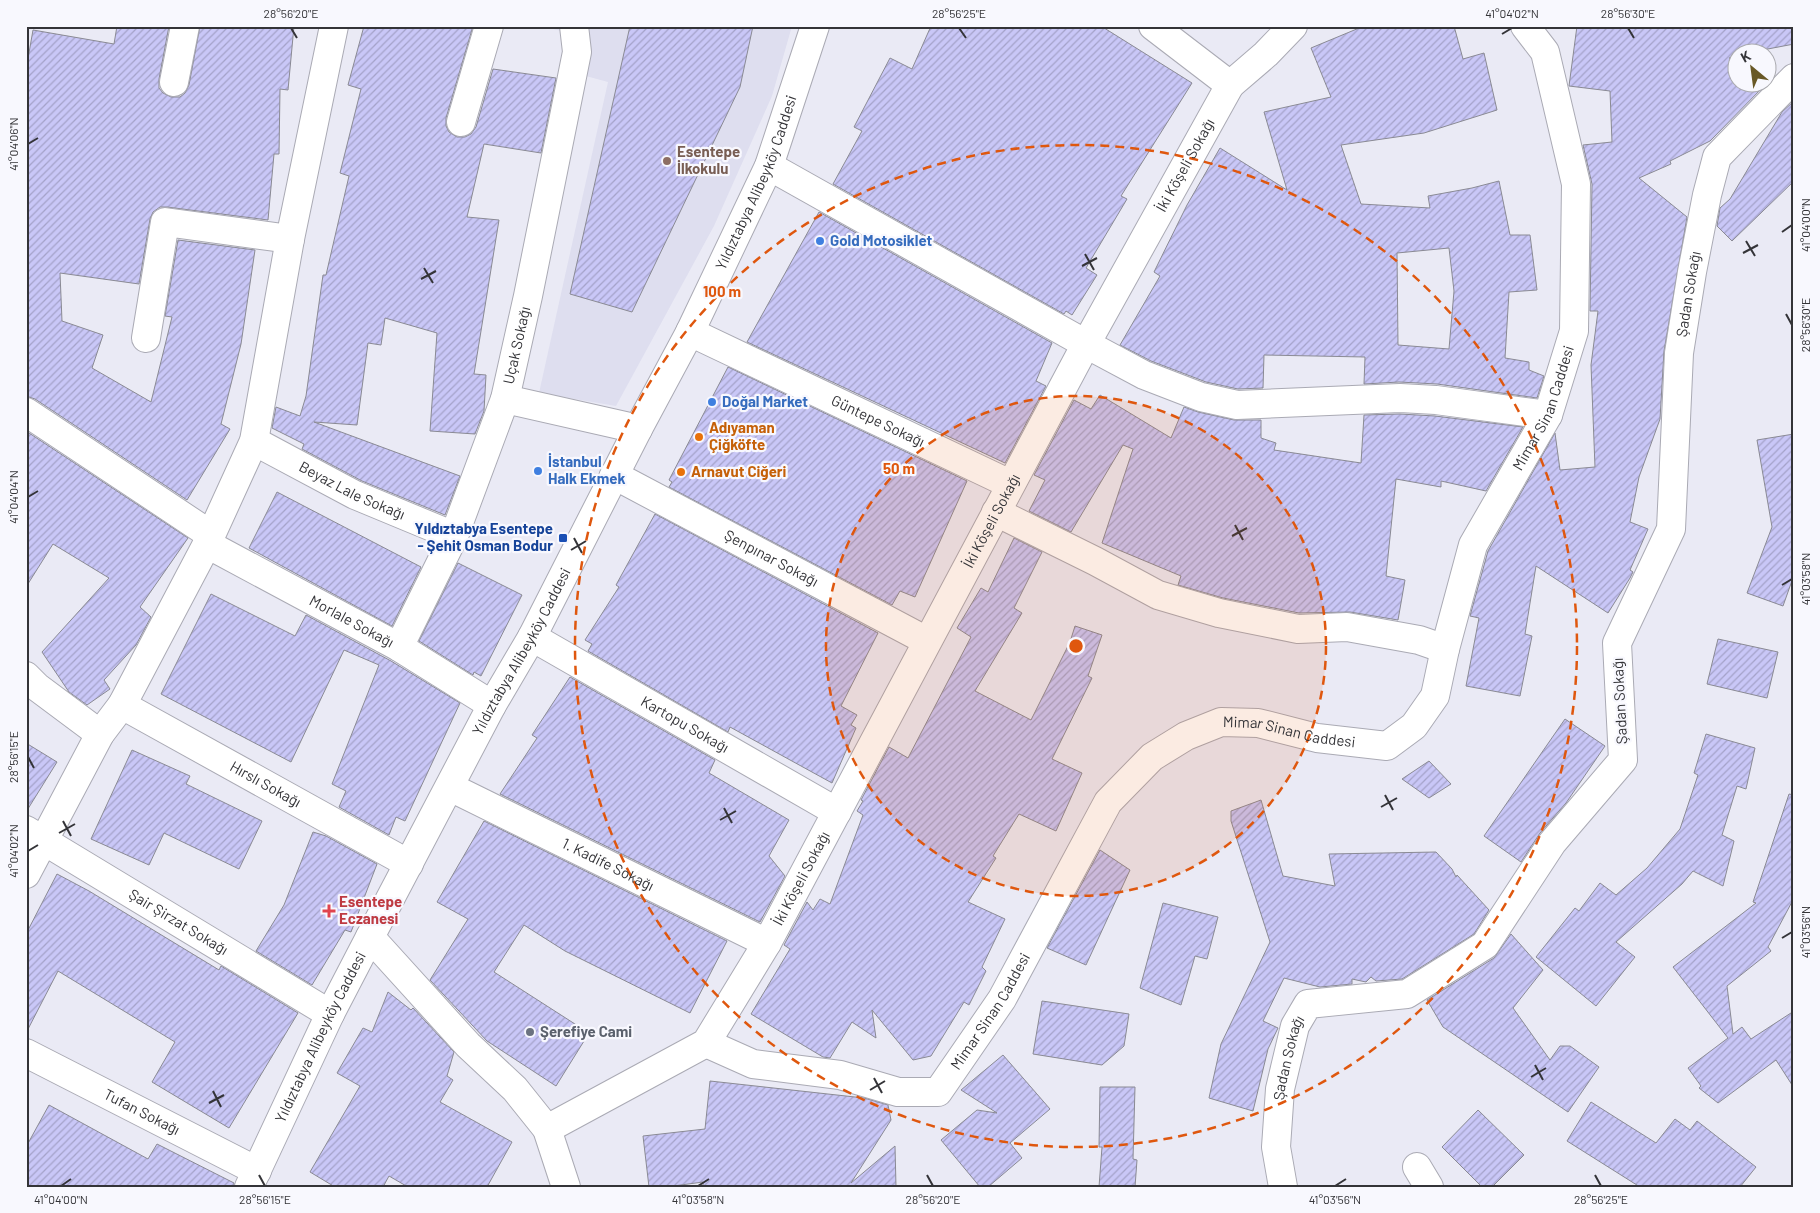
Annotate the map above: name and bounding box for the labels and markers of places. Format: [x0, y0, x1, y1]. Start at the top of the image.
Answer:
place label: Esentepe İlkokulu [677, 142, 740, 177]
marker: Esentepe İlkokulu [661, 155, 673, 167]
place label: Gold Motosiklet [830, 231, 933, 249]
marker: Gold Motosiklet [814, 235, 826, 247]
place label: Doğal Market [722, 392, 808, 410]
marker: Doğal Market [706, 396, 718, 408]
place label: Adıyaman Çiğköfte [709, 418, 775, 453]
marker: Adıyaman Çiğköfte [693, 431, 705, 443]
place label: İstanbul Halk Ekmek [548, 452, 625, 487]
place label: Arnavut Ciğeri [691, 462, 787, 480]
marker: İstanbul Halk Ekmek [532, 465, 544, 477]
marker: Arnavut Ciğeri [675, 466, 687, 478]
place label: Yıldıztabya Esentepe - Şehit Osman Bodur [415, 519, 553, 554]
marker: Yıldıztabya Esentepe - Şehit Osman Bodur [557, 532, 569, 544]
centre of rings [1067, 637, 1085, 655]
place label: Esentepe Eczanesi [339, 892, 402, 927]
marker: Esentepe Eczanesi [323, 905, 335, 917]
place label: Şerefiye Cami [540, 1022, 632, 1040]
marker: Şerefiye Cami [524, 1026, 536, 1038]

